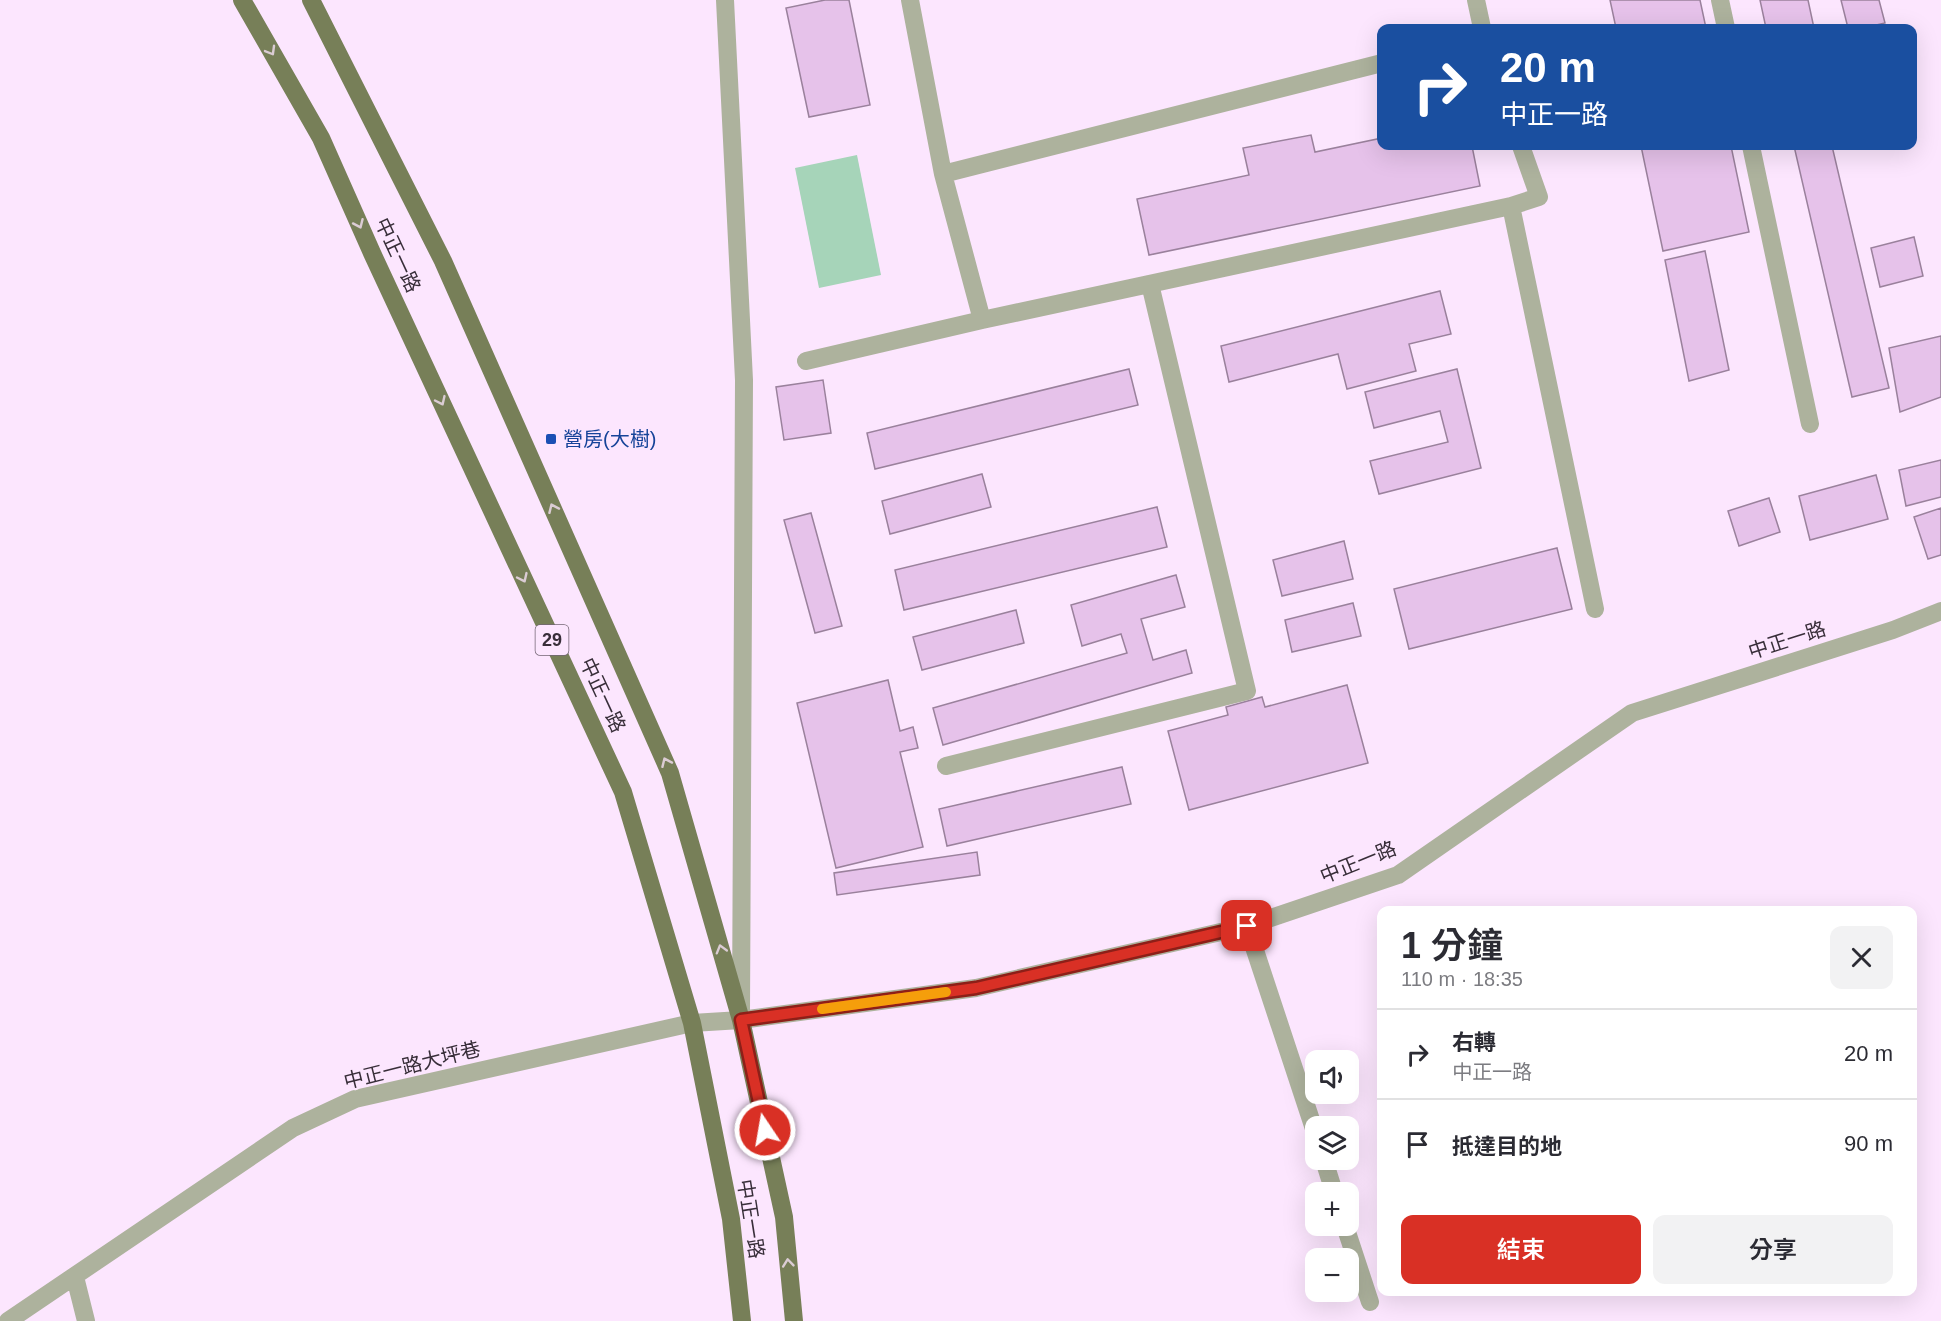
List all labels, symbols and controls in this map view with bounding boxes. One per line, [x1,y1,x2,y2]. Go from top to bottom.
text: 20 m [1500,44,1596,91]
one-way arrow [264,45,275,55]
icon: right [1401,48,1479,126]
text: 中正一路 [1500,100,1608,130]
street label: 中正一路 [371,214,425,296]
one-way arrow [352,218,364,229]
one-way arrow [434,395,446,406]
place label: 營房(大樹) [563,428,656,450]
marker: 營房(大樹) [544,432,558,446]
one-way arrow [548,503,560,514]
one-way arrow [516,572,528,583]
street label: 中正一路 [1746,617,1828,663]
road number: 29 [536,625,568,655]
street label: 中正一路 [576,654,630,736]
one-way arrow [661,758,673,769]
street label: 中正一路 [1317,837,1399,887]
pin [1221,900,1272,951]
icon: arrive [1230,909,1263,942]
text: 1 分鐘 [1401,925,1503,966]
button: close [1830,926,1893,989]
one-way arrow [716,944,728,955]
text: 110 m · 18:35 [1401,968,1523,990]
text: 右轉 [1452,1030,1496,1055]
street label: 中正一路大坪巷 [341,1037,483,1093]
icon: right [1401,1038,1434,1071]
text: 20 m [1844,1041,1893,1066]
map controls [1305,1050,1359,1302]
button: sound [1305,1050,1359,1104]
text: 中正一路 [1452,1061,1532,1083]
position arrow [733,1098,797,1162]
button: layers [1305,1116,1359,1170]
icon: arrive [1401,1128,1434,1161]
text: 90 m [1844,1131,1893,1156]
text: 抵達目的地 [1452,1134,1562,1159]
street label: 中正一路 [734,1178,768,1260]
button: + [1305,1182,1359,1236]
button: 結束 [1401,1215,1641,1284]
button: 分享 [1653,1215,1893,1284]
button: − [1305,1248,1359,1302]
one-way arrow [783,1258,795,1267]

